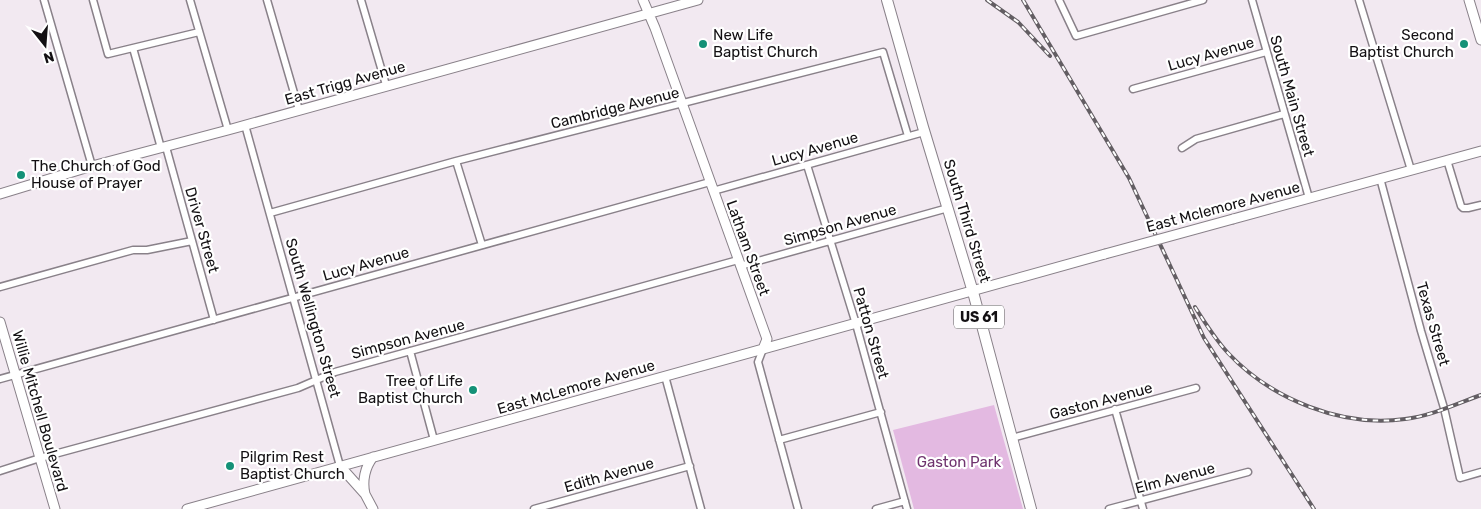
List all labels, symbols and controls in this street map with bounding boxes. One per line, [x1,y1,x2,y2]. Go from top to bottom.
north arrow [20,20,70,70]
place label: New Life Baptist Church [713,26,818,61]
place label: Second Baptist Church [1349,26,1454,61]
street label: Lucy Avenue [1166,33,1256,75]
street label: South Main Street [1266,33,1318,159]
marker: New Life Baptist Church [697,38,709,50]
marker: Second Baptist Church [1458,38,1470,50]
text: N [41,47,56,67]
street label: East Trigg Avenue [283,57,407,109]
street label: Cambridge Avenue [549,83,681,133]
street label: Lucy Avenue [770,128,860,170]
place label: The Church of God House of Prayer [31,157,161,192]
street label: South Third Street [940,157,994,285]
marker: The Church of God House of Prayer [15,169,27,181]
street label: East Mclemore Avenue [1144,178,1302,236]
street label: Driver Street [181,185,223,275]
street label: Latham Street [722,198,774,298]
street label: Simpson Avenue [782,200,898,250]
street label: South Wellington Street [282,236,344,400]
street label: Lucy Avenue [321,243,411,285]
street label: Texas Street [1412,280,1454,368]
street label: Patton Street [849,285,893,381]
road number: US 61 [954,306,1004,328]
street label: Simpson Avenue [349,315,467,363]
street label: Willie Mitchell Boulevard [8,328,72,494]
street label: East McLemore Avenue [495,356,657,418]
place label: Tree of Life Baptist Church [358,372,463,407]
street label: Gaston Avenue [1048,379,1154,423]
marker: Tree of Life Baptist Church [467,384,479,396]
place label: Pilgrim Rest Baptist Church [240,448,345,483]
park label: Gaston Park [917,453,1002,471]
street label: Edith Avenue [562,454,656,496]
street label: Elm Avenue [1133,459,1217,497]
marker: Pilgrim Rest Baptist Church [224,460,236,472]

